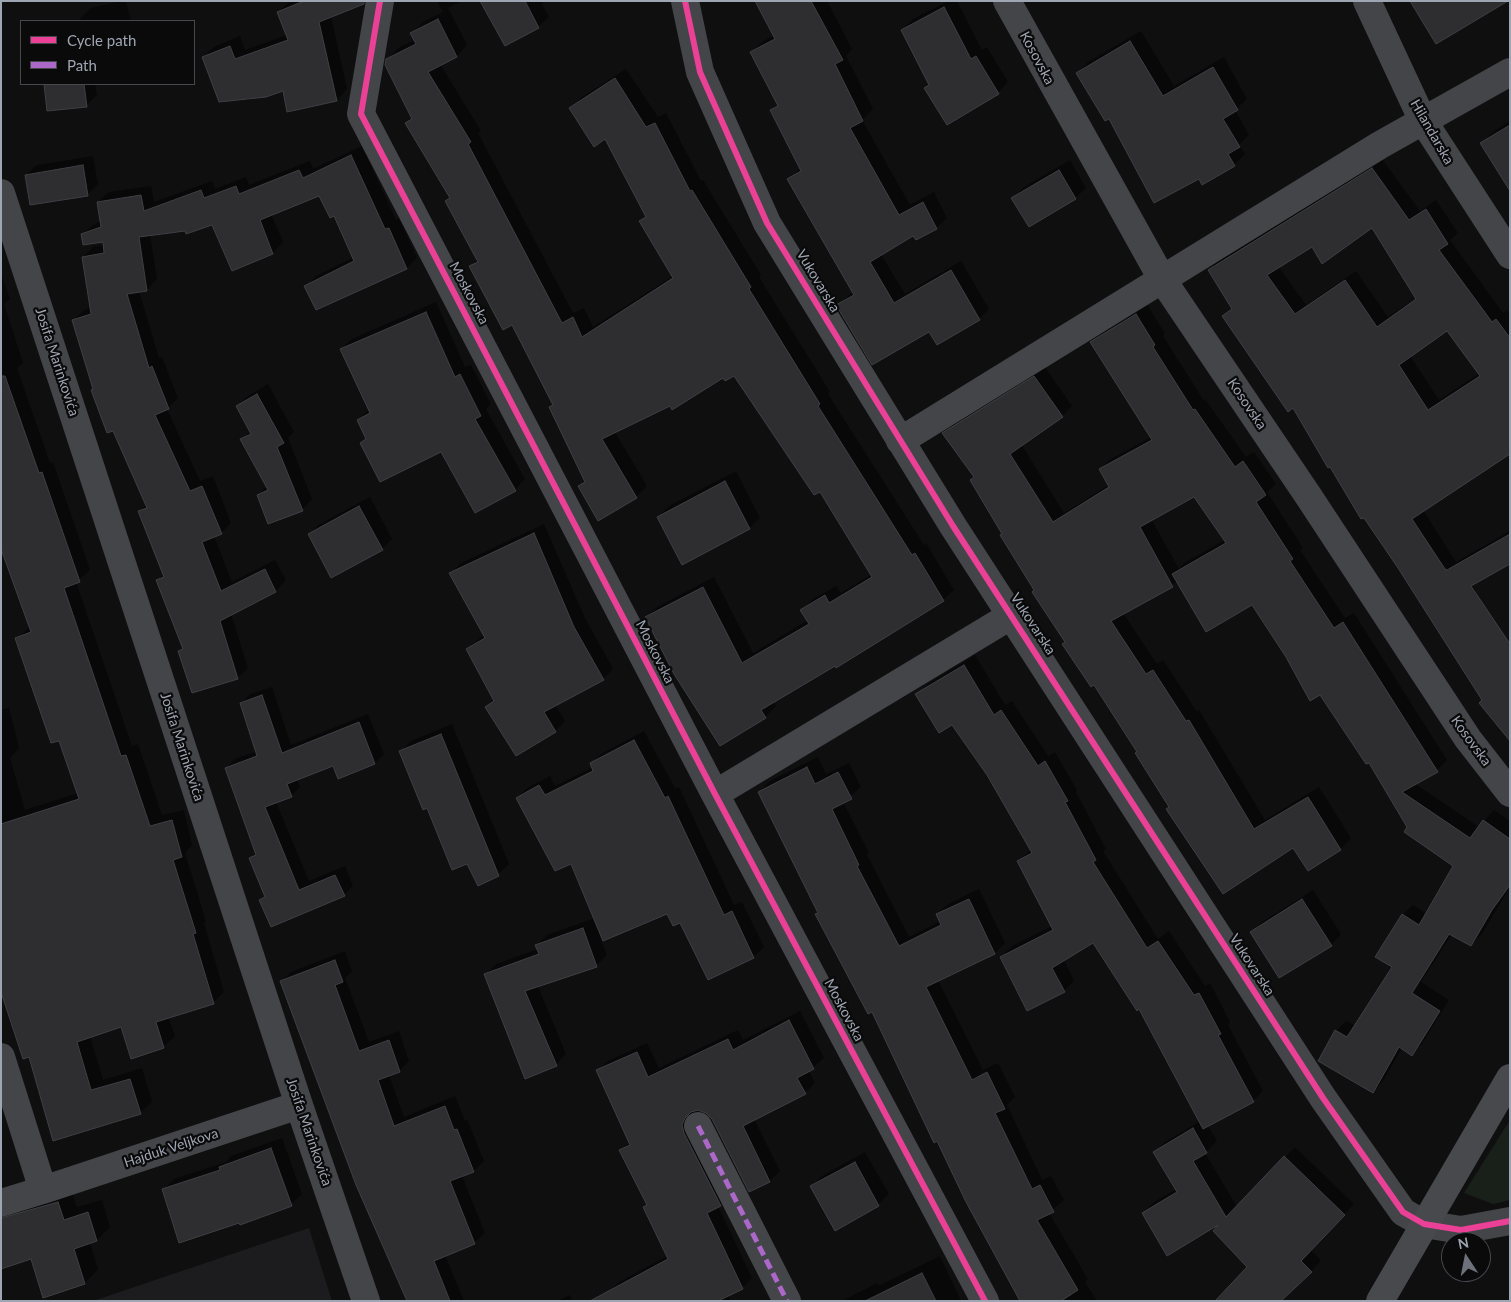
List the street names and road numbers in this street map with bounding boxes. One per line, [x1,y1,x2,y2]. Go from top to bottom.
street label: Kosovska [1016,29,1058,87]
street label: Hilandarska [1407,97,1457,167]
street label: Vukovarska [793,247,843,315]
street label: Moskovska [446,259,492,327]
street label: Josifa Marinkovića [32,306,82,418]
street label: Kosovska [1224,375,1270,433]
street label: Vukovarska [1007,590,1059,658]
street label: Moskovska [632,618,678,686]
street label: Josifa Marinkovića [157,691,207,803]
street label: Kosovska [1447,713,1495,769]
street label: Vukovarska [1226,931,1278,999]
street label: Moskovska [821,976,867,1044]
street label: Josifa Marinkovića [283,1076,335,1188]
street label: Hajduk Veljkova [122,1125,220,1171]

